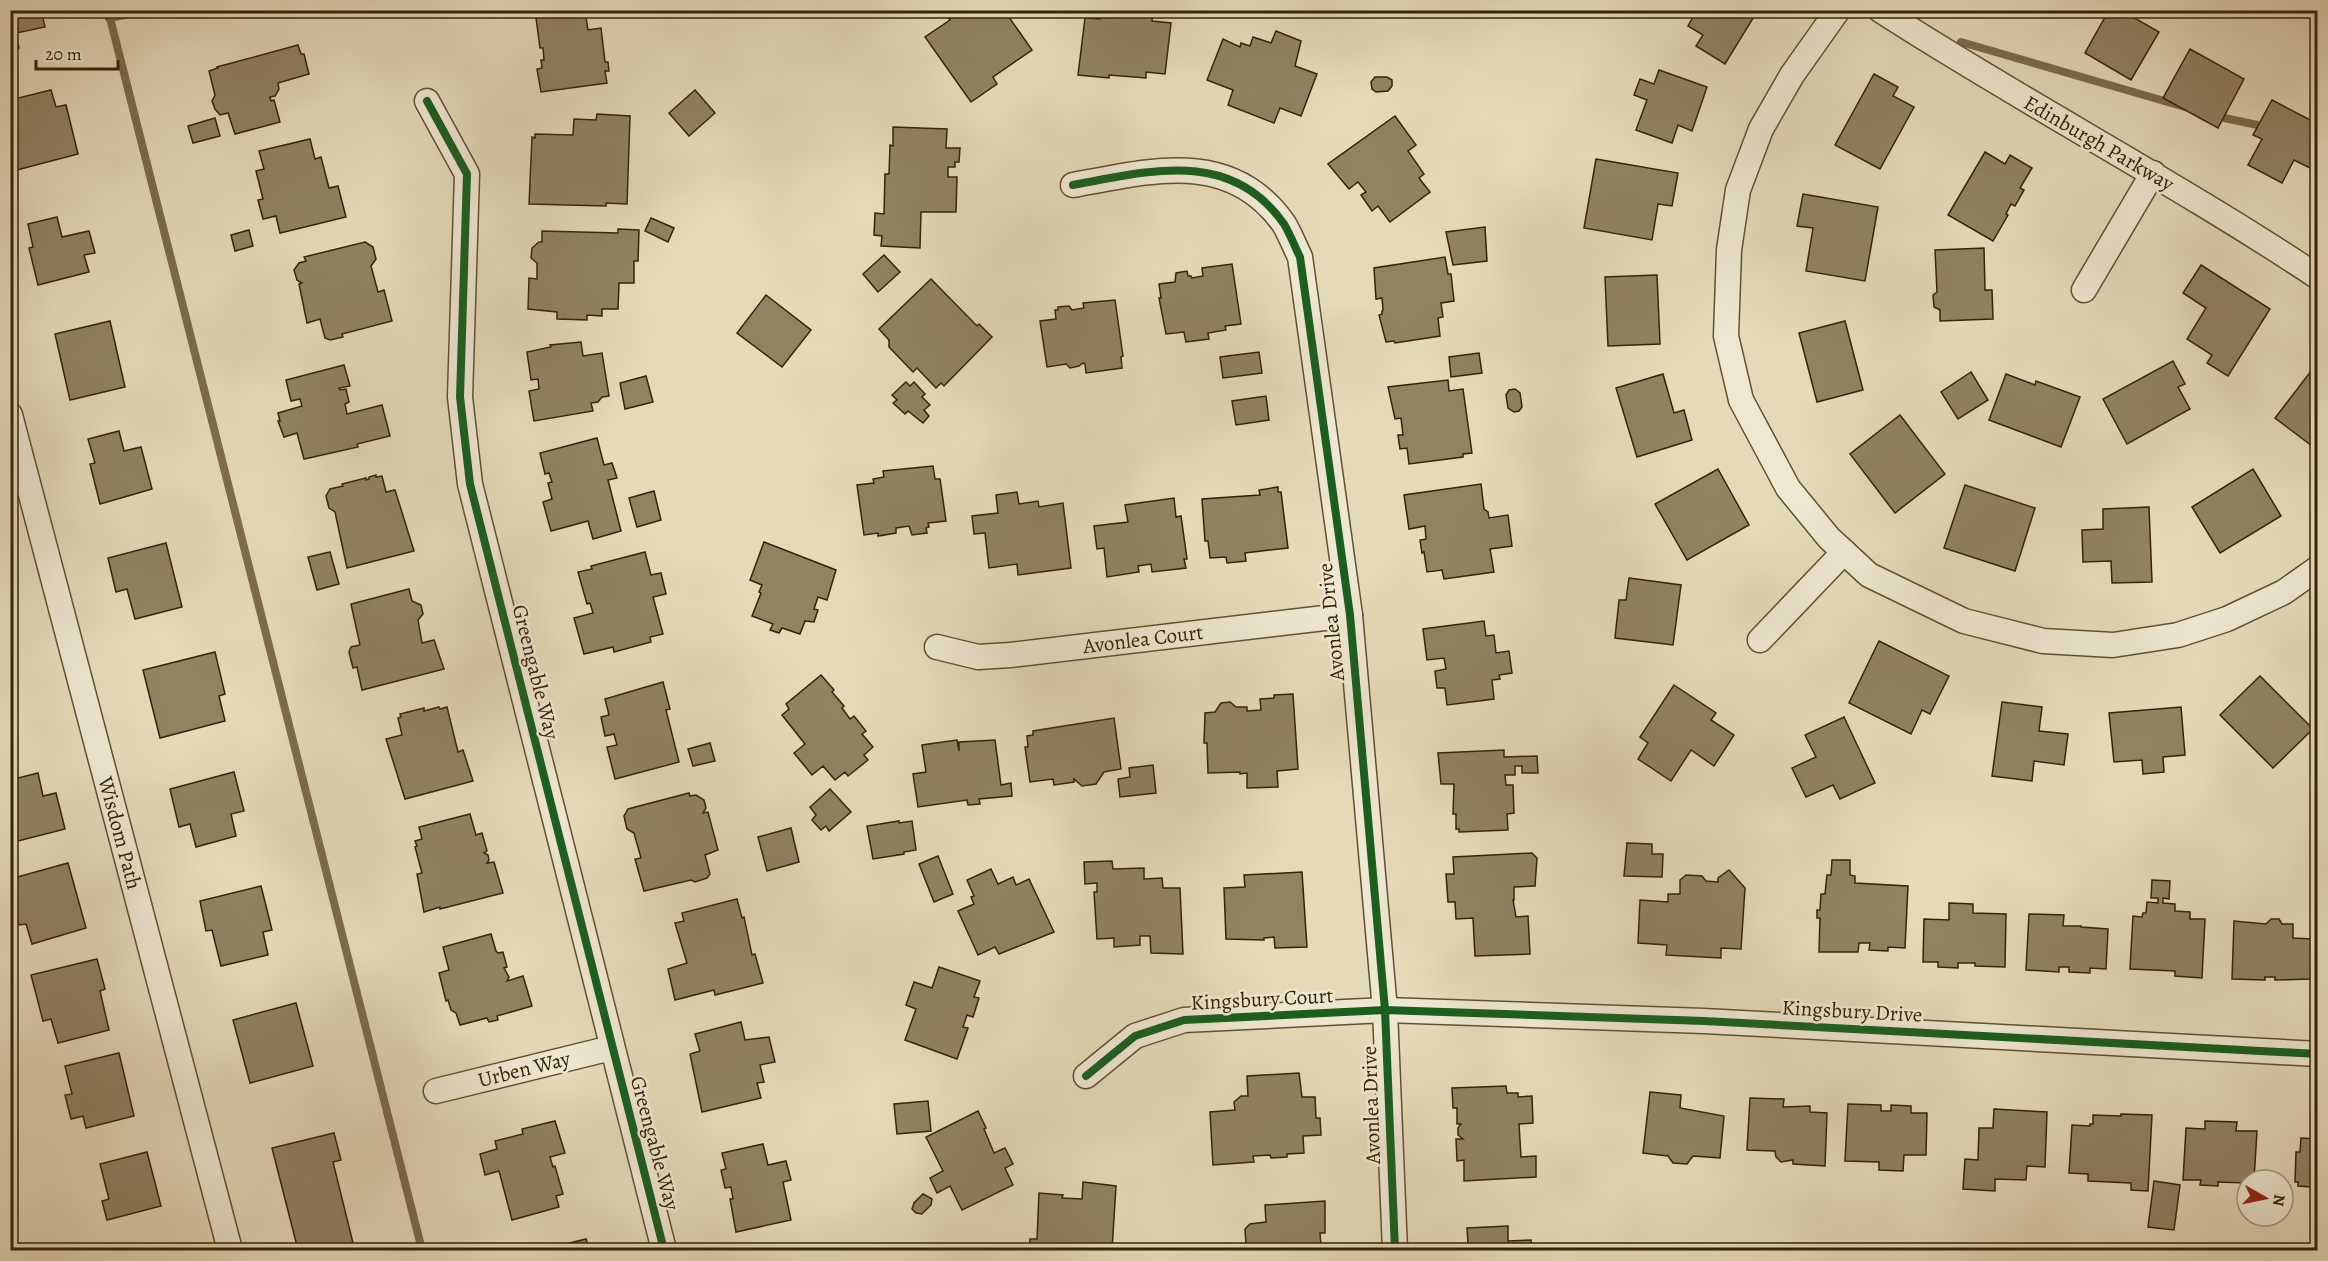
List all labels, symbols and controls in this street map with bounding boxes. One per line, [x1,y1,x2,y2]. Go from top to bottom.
scale bar [36,33,118,71]
text: 20 m [45,42,82,66]
street label: Edinburgh Parkway [2019,89,2180,198]
street label: Avonlea Drive [1311,562,1351,683]
street label: Greengable Way [506,602,566,743]
street label: Avonlea Court [1080,618,1205,660]
street label: Wisdom Path [91,773,148,892]
street label: Kingsbury Court [1190,981,1334,1017]
street label: Kingsbury Drive [1781,993,1923,1029]
street label: Urben Way [475,1044,574,1094]
street label: Avonlea Drive [1355,1045,1387,1166]
street label: Greengable Way [624,1073,687,1214]
north arrow [2235,1168,2295,1228]
text: N [2267,1193,2291,1208]

